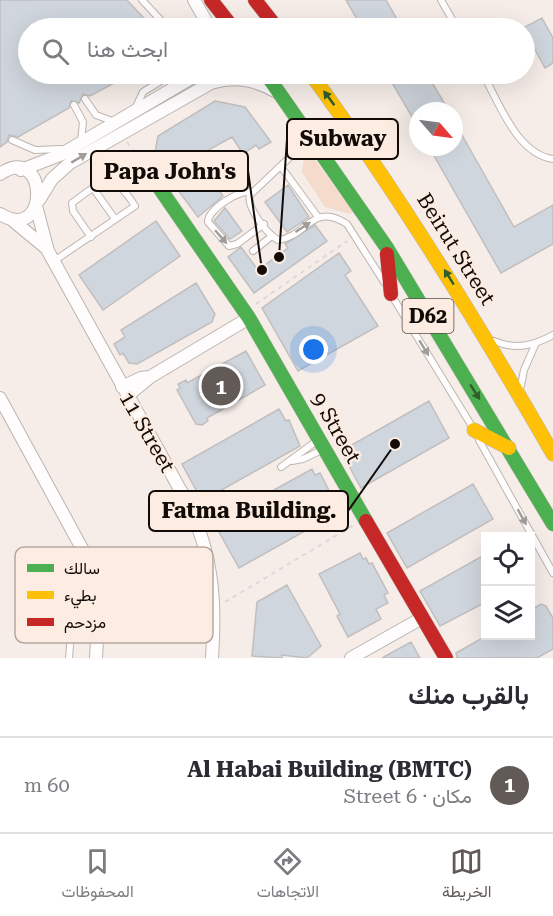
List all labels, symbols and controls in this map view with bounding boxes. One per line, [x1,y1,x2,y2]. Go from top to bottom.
search box [18,18,535,84]
icon: search [39,35,72,68]
text: ابحث هنا [87,37,168,62]
one-way arrow [323,90,335,105]
north arrow [409,102,463,156]
callout: Subway [287,119,398,159]
text: Subway [299,126,387,151]
callout: Papa John's [91,151,248,191]
one-way arrow [71,153,88,163]
text: Papa John's [104,159,236,184]
street label: Beirut Street [412,189,500,310]
one-way arrow [294,221,310,233]
one-way arrow [214,229,227,244]
one-way arrow [444,269,455,285]
road number: D62 [402,299,454,333]
your location [299,335,328,364]
one-way arrow [418,340,429,356]
pin: 1 [202,364,240,408]
one-way arrow [470,384,481,400]
street label: 11 Street [114,387,180,477]
street label: 9 Street [306,389,366,468]
callout: Fatma Building. [149,491,348,531]
text: Fatma Building. [161,498,337,523]
one-way arrow [517,509,527,526]
map controls [481,532,535,640]
button: locate [481,532,535,586]
legend [15,547,213,643]
text: سالك [64,559,100,578]
text: بطيء [64,586,96,609]
button: layers [481,586,535,640]
text: مزدحم [64,613,106,633]
text: بالقرب منك [408,680,529,710]
text: Al Habai Building (BMTC) [187,757,472,782]
text: 60 m [24,773,70,797]
text: 1 [504,773,515,797]
text: مكان · 6 Street [344,784,472,808]
tab: المحفوظات [62,845,134,906]
tab: الاتجاهات [257,845,319,906]
tab: الخريطة [442,845,491,906]

